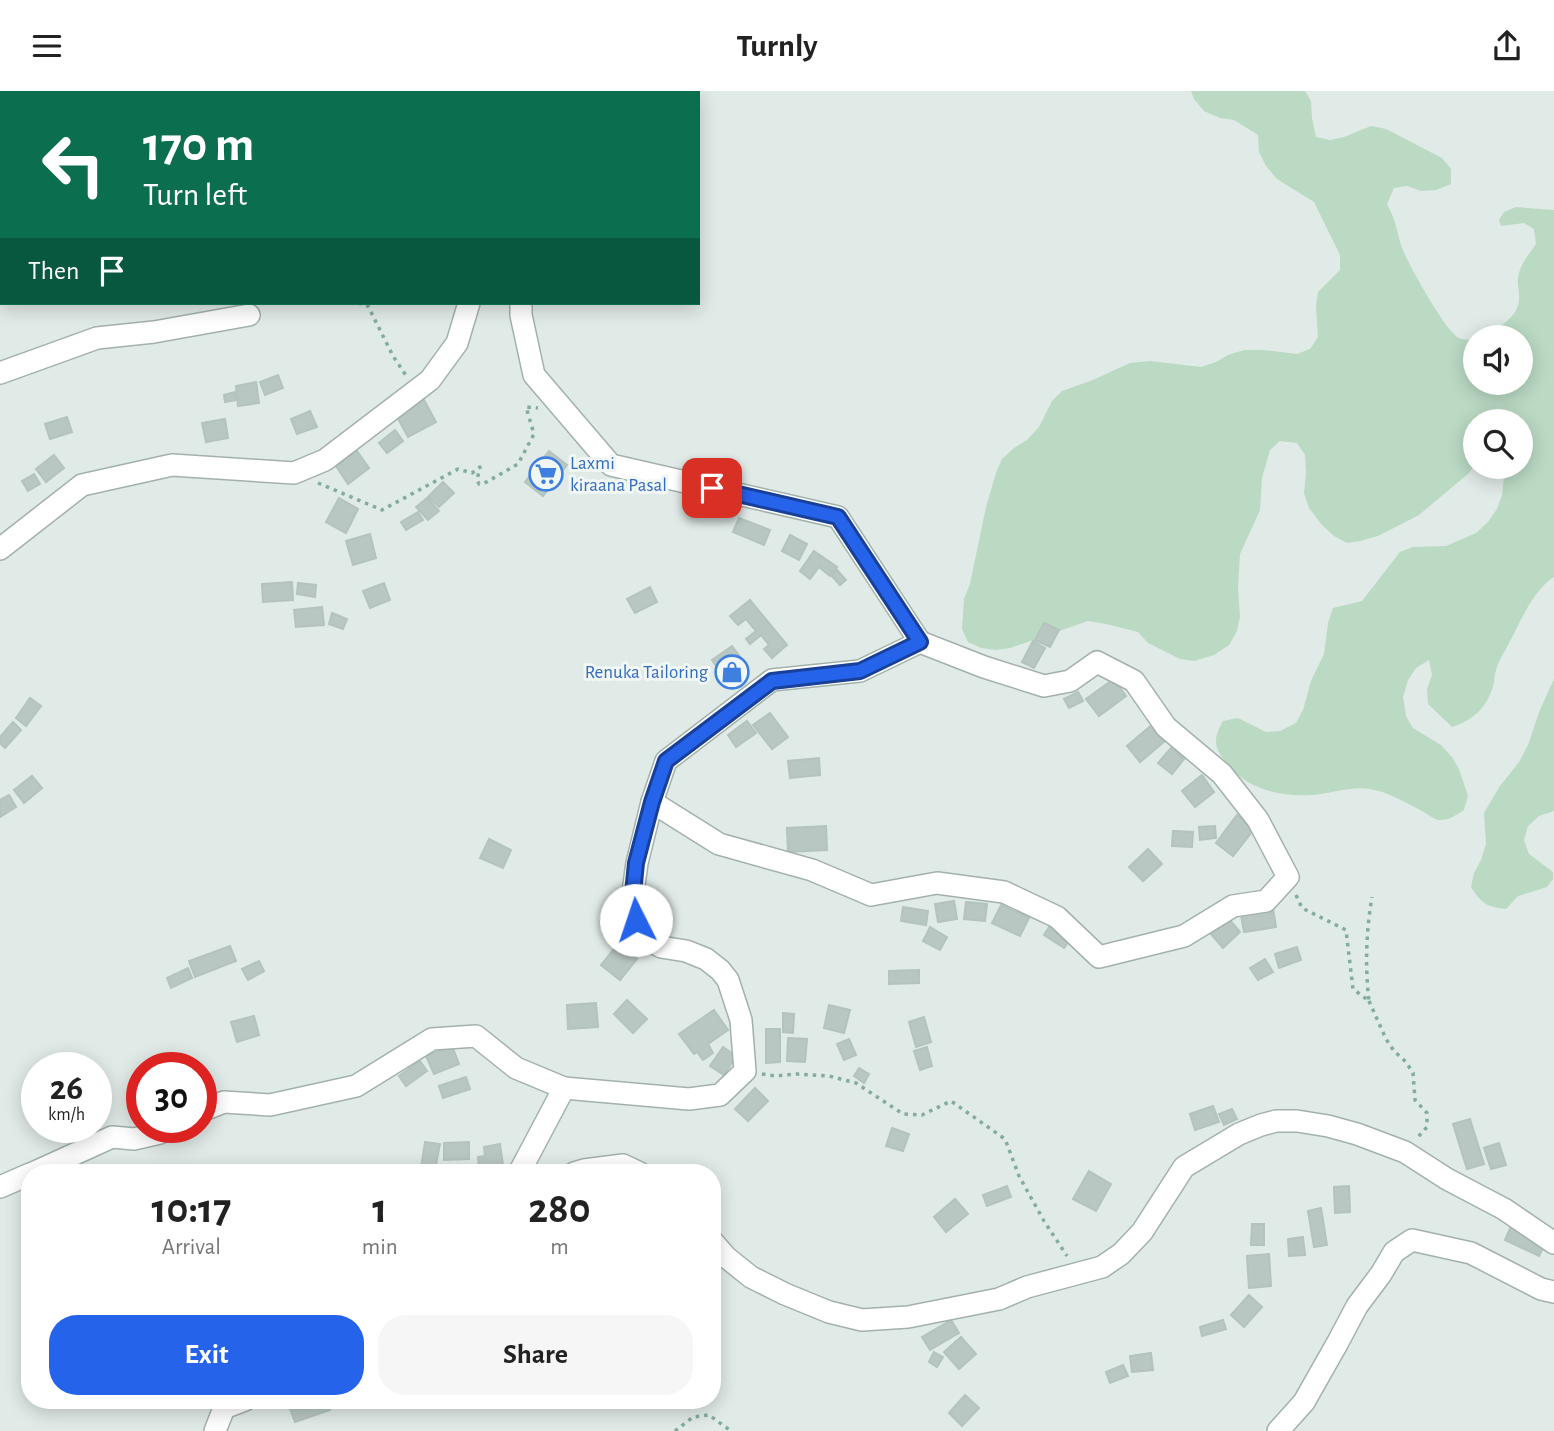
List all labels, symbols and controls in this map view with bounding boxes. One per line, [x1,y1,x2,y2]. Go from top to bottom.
icon: menu [28,27,66,65]
icon: share [1488,27,1526,65]
text: Turnly [736,30,818,62]
icon: left [28,119,119,210]
text: 170 m [143,121,254,170]
text: Turn left [143,179,247,211]
icon: arrive [93,252,131,290]
text: Then [28,258,79,284]
map controls [1463,325,1533,479]
button: sound [1463,325,1533,395]
button: search [1463,409,1533,479]
place label: Laxmi kiraana Pasal [570,454,667,495]
supermarket icon: Laxmi kiraana Pasal [527,455,565,493]
pin [682,458,742,518]
icon: arrive [693,469,731,507]
shop icon: Renuka Tailoring [713,653,751,691]
place label: Renuka Tailoring [585,663,709,682]
position arrow [599,883,673,957]
speed limit sign: 30 [126,1052,217,1143]
text: 26 [50,1071,83,1106]
text: km/h [48,1106,85,1124]
text: 10:17 [151,1188,231,1230]
text: 1 [372,1188,387,1230]
text: 280 [528,1188,591,1230]
text: Arrival [162,1236,221,1259]
text: min [362,1236,398,1259]
text: m [550,1236,569,1259]
button: Exit [49,1315,364,1395]
button: Share [378,1315,693,1395]

